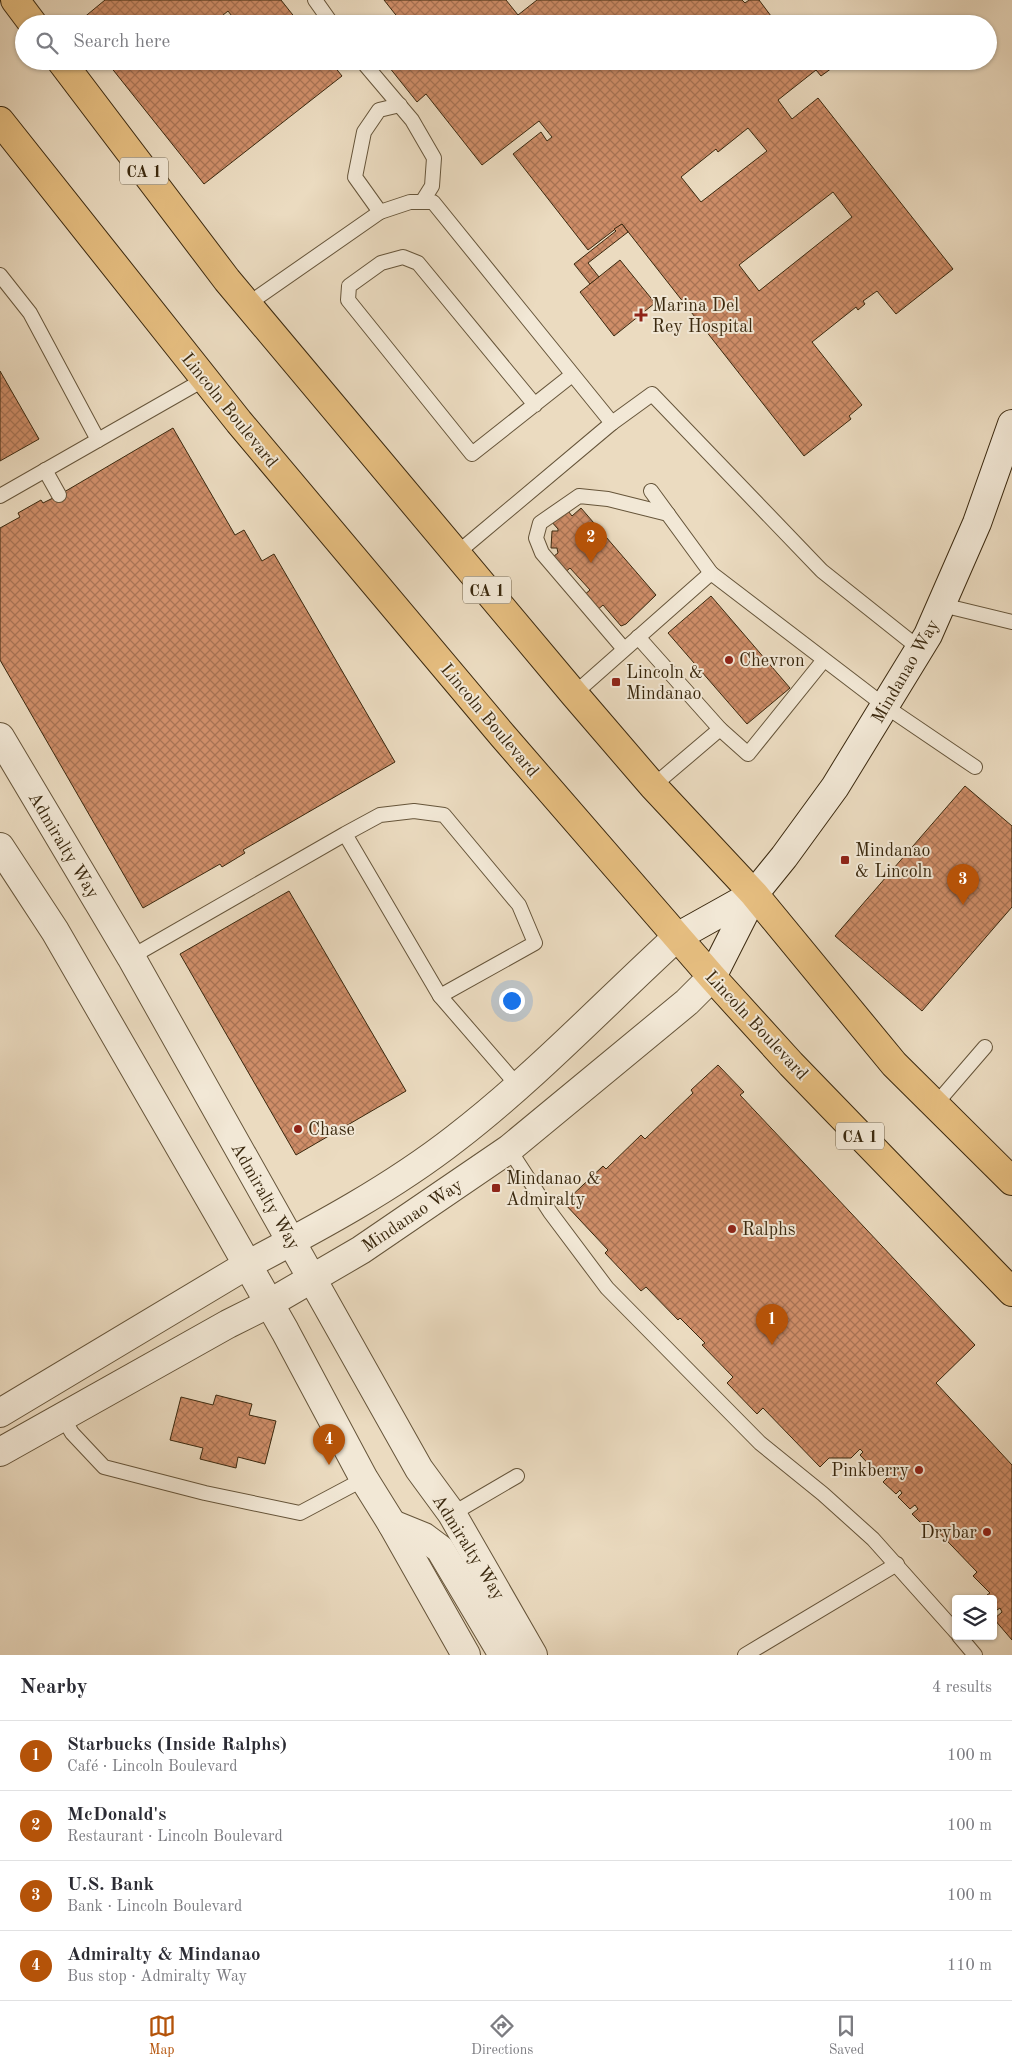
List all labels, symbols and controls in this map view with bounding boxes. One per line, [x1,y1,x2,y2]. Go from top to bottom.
search box [15,15,997,70]
icon: search [33,29,61,57]
text: Search here [73,33,170,52]
road number: CA 1 [120,158,168,185]
place label: Marina Del Rey Hospital [652,297,753,336]
marker: Marina Del Rey Hospital [634,308,648,322]
street label: Lincoln Boulevard [178,350,281,471]
pin: 2 [575,522,607,563]
road number: CA 1 [463,576,511,604]
street label: Mindanao Way [869,616,943,726]
place label: Chevron [739,652,805,670]
marker: Chevron [723,654,735,666]
street label: Lincoln Boulevard [437,661,542,781]
place label: Lincoln & Mindanao [626,664,703,703]
marker: Lincoln & Mindanao [610,676,622,688]
street label: Admiralty Way [24,789,102,902]
place label: Mindanao & Lincoln [855,842,932,881]
marker: Mindanao & Lincoln [839,854,851,866]
pin: 3 [947,864,979,905]
street label: Lincoln Boulevard [701,968,811,1084]
your location [499,988,525,1014]
place label: Chase [308,1121,355,1139]
road number: CA 1 [836,1122,884,1150]
marker: Chase [292,1123,304,1135]
street label: Admiralty Way [227,1140,303,1253]
place label: Mindanao & Admiralty [506,1170,601,1209]
street label: Mindanao Way [359,1176,466,1256]
marker: Mindanao & Admiralty [490,1182,502,1194]
place label: Ralphs [742,1221,796,1239]
marker: Ralphs [726,1223,738,1235]
pin: 1 [756,1304,788,1345]
pin: 4 [313,1424,345,1465]
place label: Pinkberry [831,1462,909,1480]
marker: Pinkberry [913,1464,925,1476]
street label: Admiralty Way [429,1492,508,1604]
place label: Drybar [921,1524,978,1542]
marker: Drybar [981,1526,993,1538]
map controls [952,1595,997,1640]
button: layers [952,1595,997,1640]
text: Nearby [20,1677,88,1698]
text: 4 results [932,1680,992,1696]
text: Starbucks (Inside Ralphs) [67,1736,287,1755]
text: 1 [31,1748,41,1764]
text: 100 m [947,1748,992,1764]
text: Café · Lincoln Boulevard [67,1759,238,1775]
text: McDonald's [67,1806,166,1825]
text: 2 [31,1818,41,1834]
text: 100 m [947,1818,992,1834]
text: Restaurant · Lincoln Boulevard [67,1829,283,1845]
text: U.S. Bank [67,1876,154,1895]
text: 3 [31,1888,41,1904]
text: 100 m [947,1888,992,1904]
text: Bank · Lincoln Boulevard [67,1899,242,1915]
text: Admiralty & Mindanao [67,1946,261,1965]
text: 4 [31,1958,41,1974]
text: 110 m [947,1958,992,1974]
text: Bus stop · Admiralty Way [67,1969,247,1985]
tab: Map [148,2012,176,2059]
tab: Directions [471,2012,533,2059]
tab: Saved [829,2012,864,2059]

